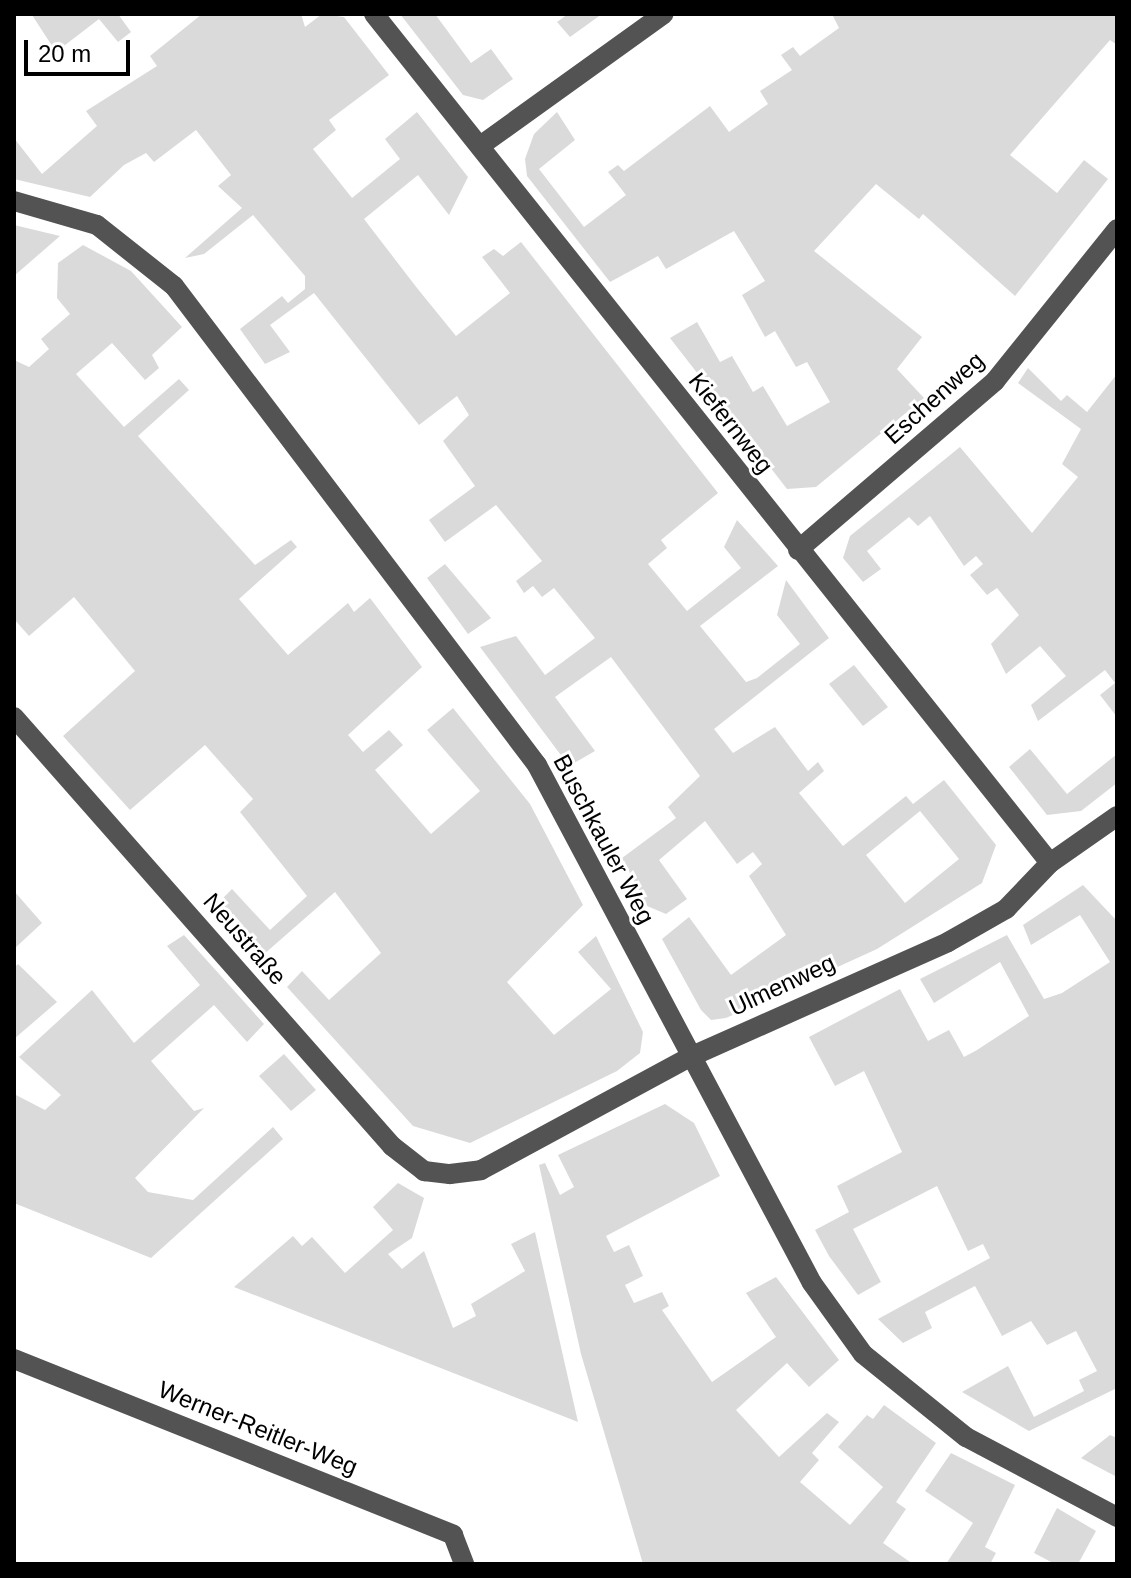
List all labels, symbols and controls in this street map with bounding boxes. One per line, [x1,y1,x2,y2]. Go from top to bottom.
scale bar [28,24,134,74]
text: 20 m [38,40,91,67]
street label: Eschenweg [878,346,990,450]
street label: Kiefernweg [683,367,779,479]
street label: Buschkauler Weg [547,749,661,929]
street label: Neustraße [197,887,293,991]
street label: Ulmenweg [725,948,839,1022]
street label: Werner-Reitler-Weg [154,1375,362,1481]

